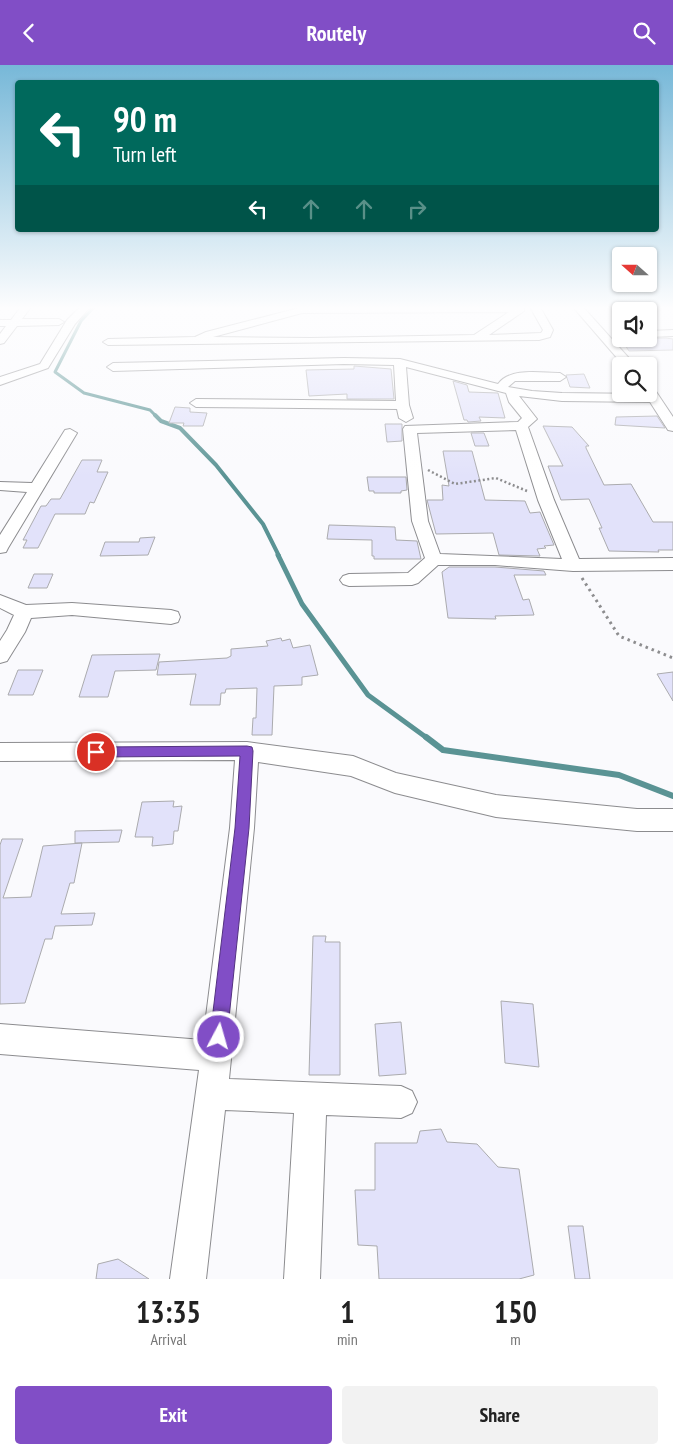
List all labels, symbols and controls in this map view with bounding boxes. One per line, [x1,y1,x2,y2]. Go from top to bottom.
icon: back [15,19,43,47]
text: Routely [307,19,366,47]
icon: search [630,19,658,47]
text: 90 m [113,96,177,142]
icon: left [30,100,95,165]
text: Turn left [113,140,177,168]
icon: left [244,195,272,223]
icon: ahead [297,195,325,223]
icon: ahead [350,195,378,223]
icon: right [403,195,431,223]
north arrow [612,247,658,293]
map controls [612,247,657,402]
button: sound [612,302,657,347]
button: search [612,357,657,402]
pin [75,731,117,773]
icon: arrive [82,738,110,766]
position arrow [192,1010,244,1062]
text: 13:35 [136,1292,201,1331]
text: 1 [340,1292,355,1331]
text: 150 [494,1292,537,1331]
text: Arrival [150,1329,187,1349]
text: min [337,1329,358,1349]
text: m [510,1329,521,1349]
button: Exit [15,1386,332,1444]
button: Share [342,1386,658,1444]

